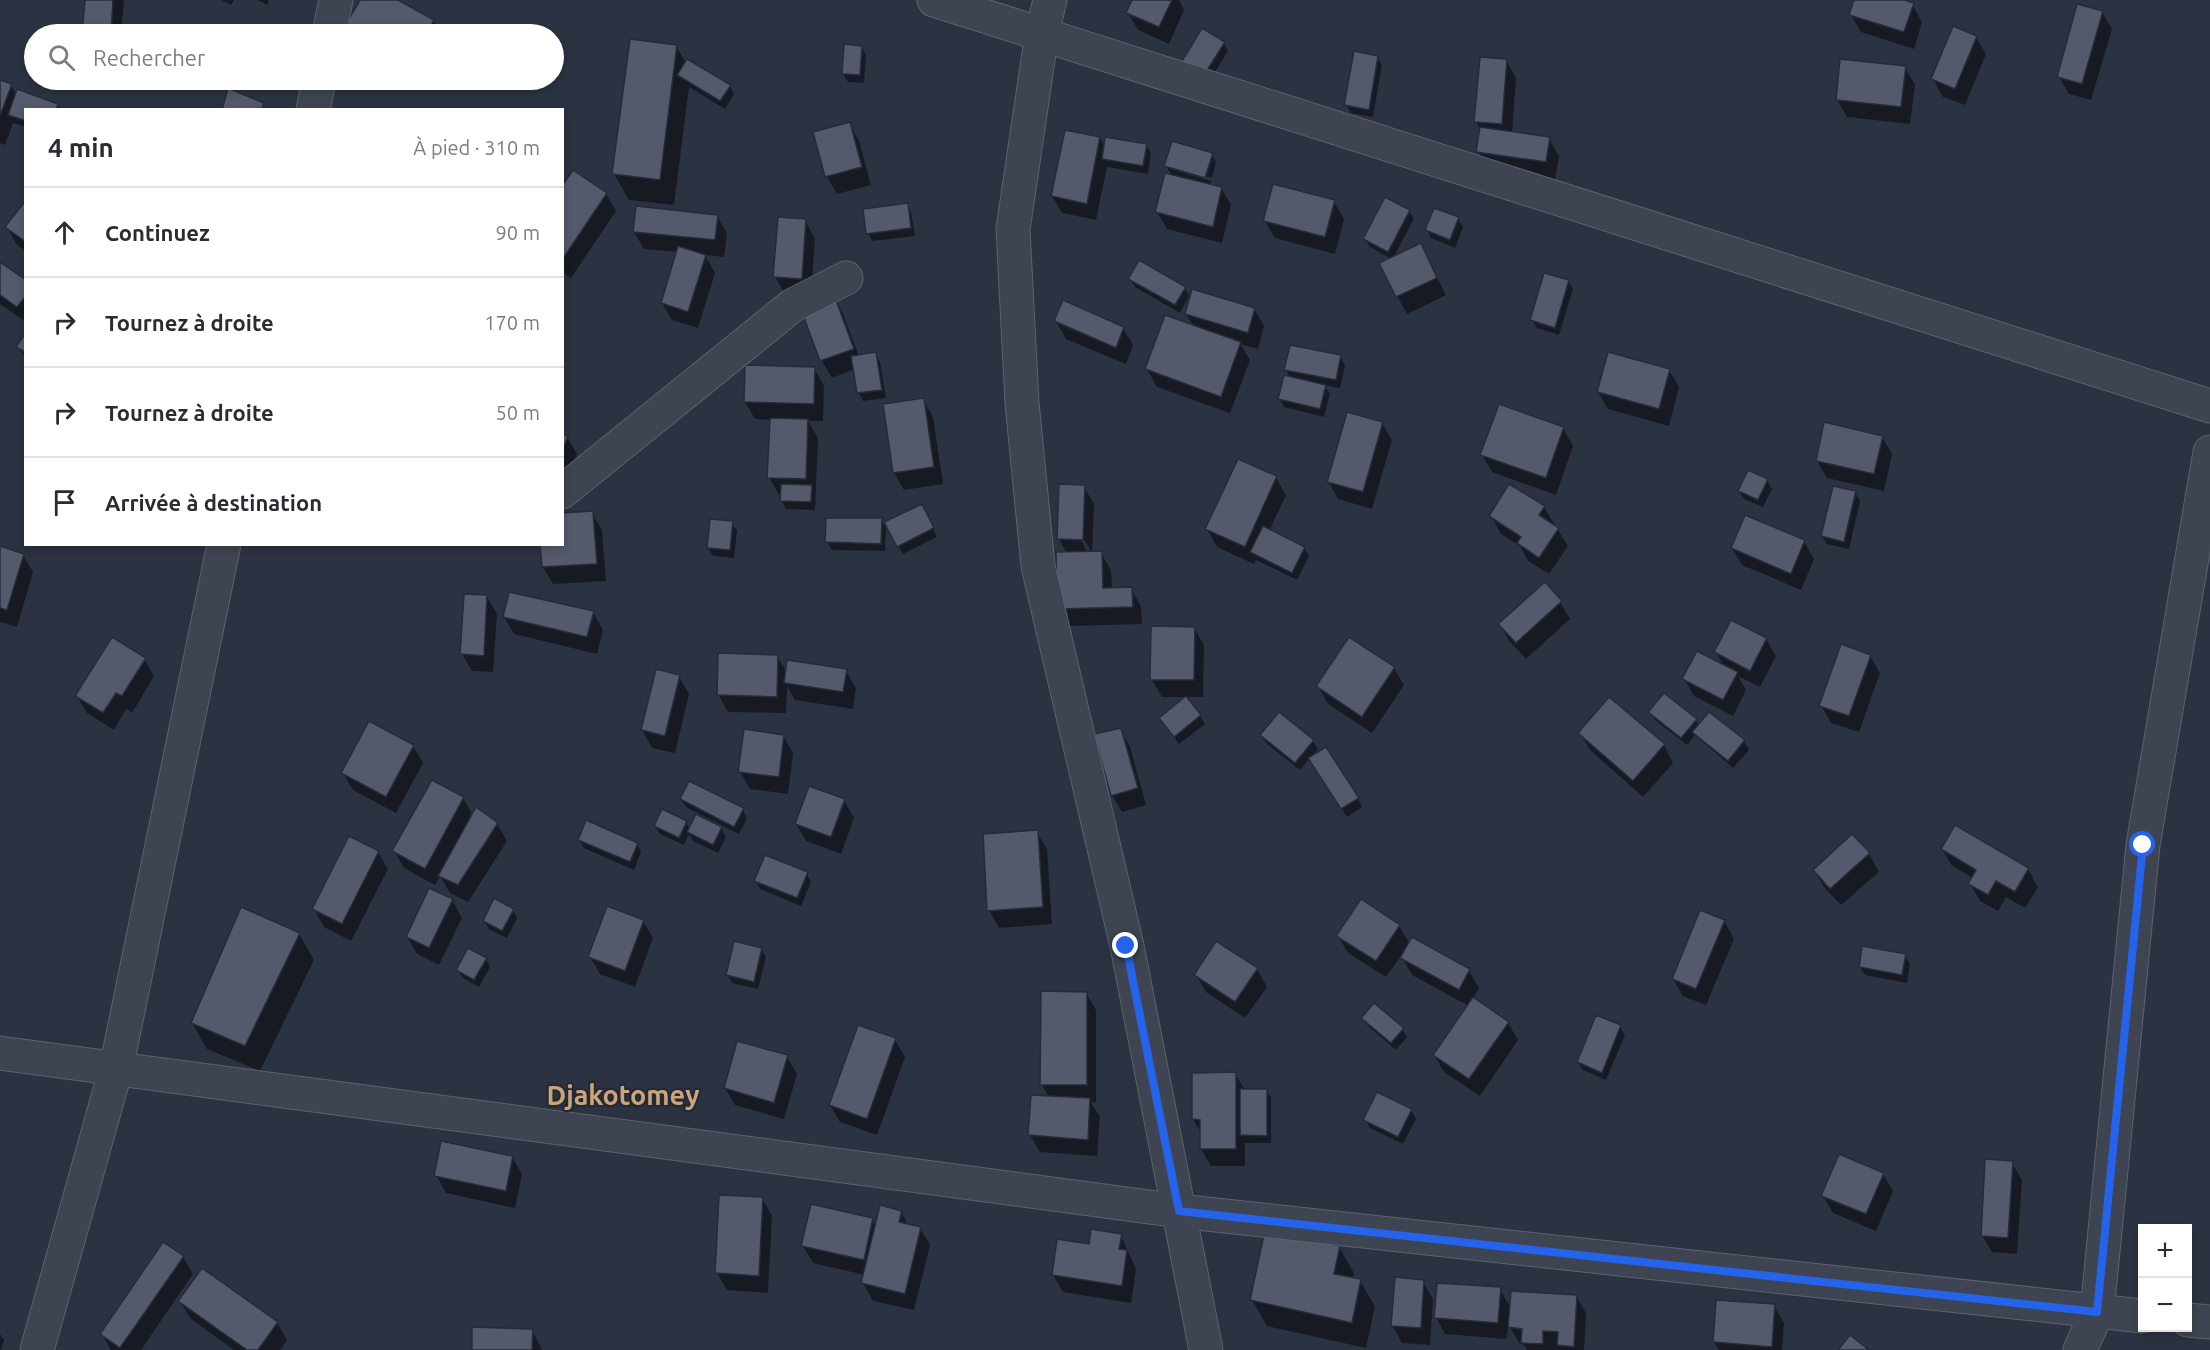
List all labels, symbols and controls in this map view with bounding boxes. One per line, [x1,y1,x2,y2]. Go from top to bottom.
search box [24,24,564,90]
icon: search [45,41,78,74]
text: Rechercher [93,45,205,70]
text: 4 min [48,133,114,162]
text: À pied · 310 m [413,136,540,159]
icon: ahead [48,216,81,249]
text: Continuez [105,220,210,245]
text: 90 m [496,221,540,244]
icon: right [48,306,81,339]
text: Tournez à droite [105,310,274,335]
text: 170 m [484,311,540,334]
icon: right [48,396,81,429]
text: Tournez à droite [105,400,274,425]
text: 50 m [496,401,540,424]
icon: arrive [48,486,81,519]
text: Arrivée à destination [105,490,322,515]
route start [2129,831,2155,857]
route end [1112,932,1138,958]
district label: Djakotomey [546,1080,700,1110]
map controls [2138,1224,2192,1332]
button: + [2138,1224,2192,1278]
button: − [2138,1278,2192,1332]

